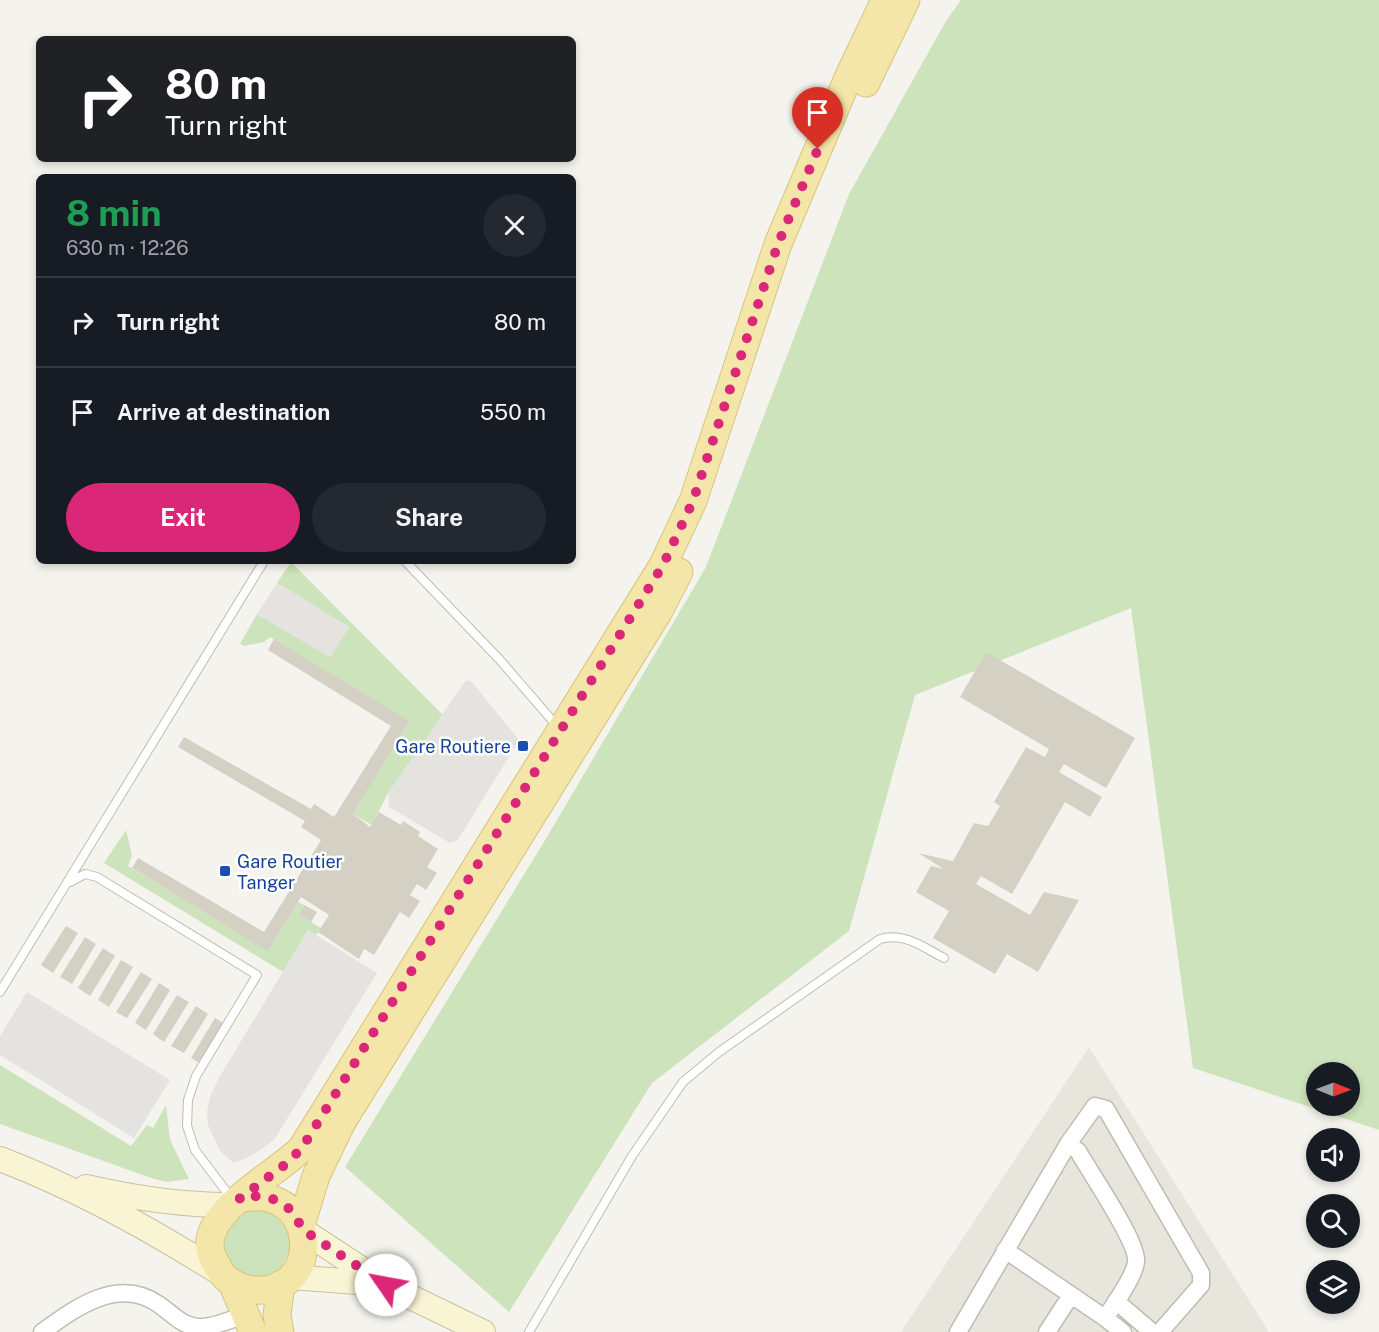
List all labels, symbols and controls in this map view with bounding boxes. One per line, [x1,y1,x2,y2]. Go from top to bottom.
text: 80 m [165,59,267,108]
icon: right [66,60,144,138]
pin [792,87,843,149]
icon: arrive [801,96,834,129]
text: Turn right [165,109,288,141]
text: 8 min [66,192,162,234]
button: close [483,194,546,257]
text: 630 m · 12:26 [66,236,189,260]
icon: right [66,306,99,339]
text: Turn right [117,309,220,335]
text: 80 m [494,309,546,335]
icon: arrive [66,396,99,429]
text: Arrive at destination [117,399,330,425]
text: 550 m [480,399,546,425]
button: Exit [66,483,300,552]
button: Share [312,483,546,552]
place label: Gare Routiere [395,736,511,757]
marker: Gare Routiere [516,739,530,753]
place label: Gare Routier Tanger [237,851,343,893]
marker: Gare Routier Tanger [218,864,232,878]
north arrow [1306,1062,1360,1116]
map controls [1306,1062,1360,1314]
button: sound [1306,1128,1360,1182]
button: search [1306,1194,1360,1248]
position arrow [354,1253,418,1317]
button: layers [1306,1260,1360,1314]

